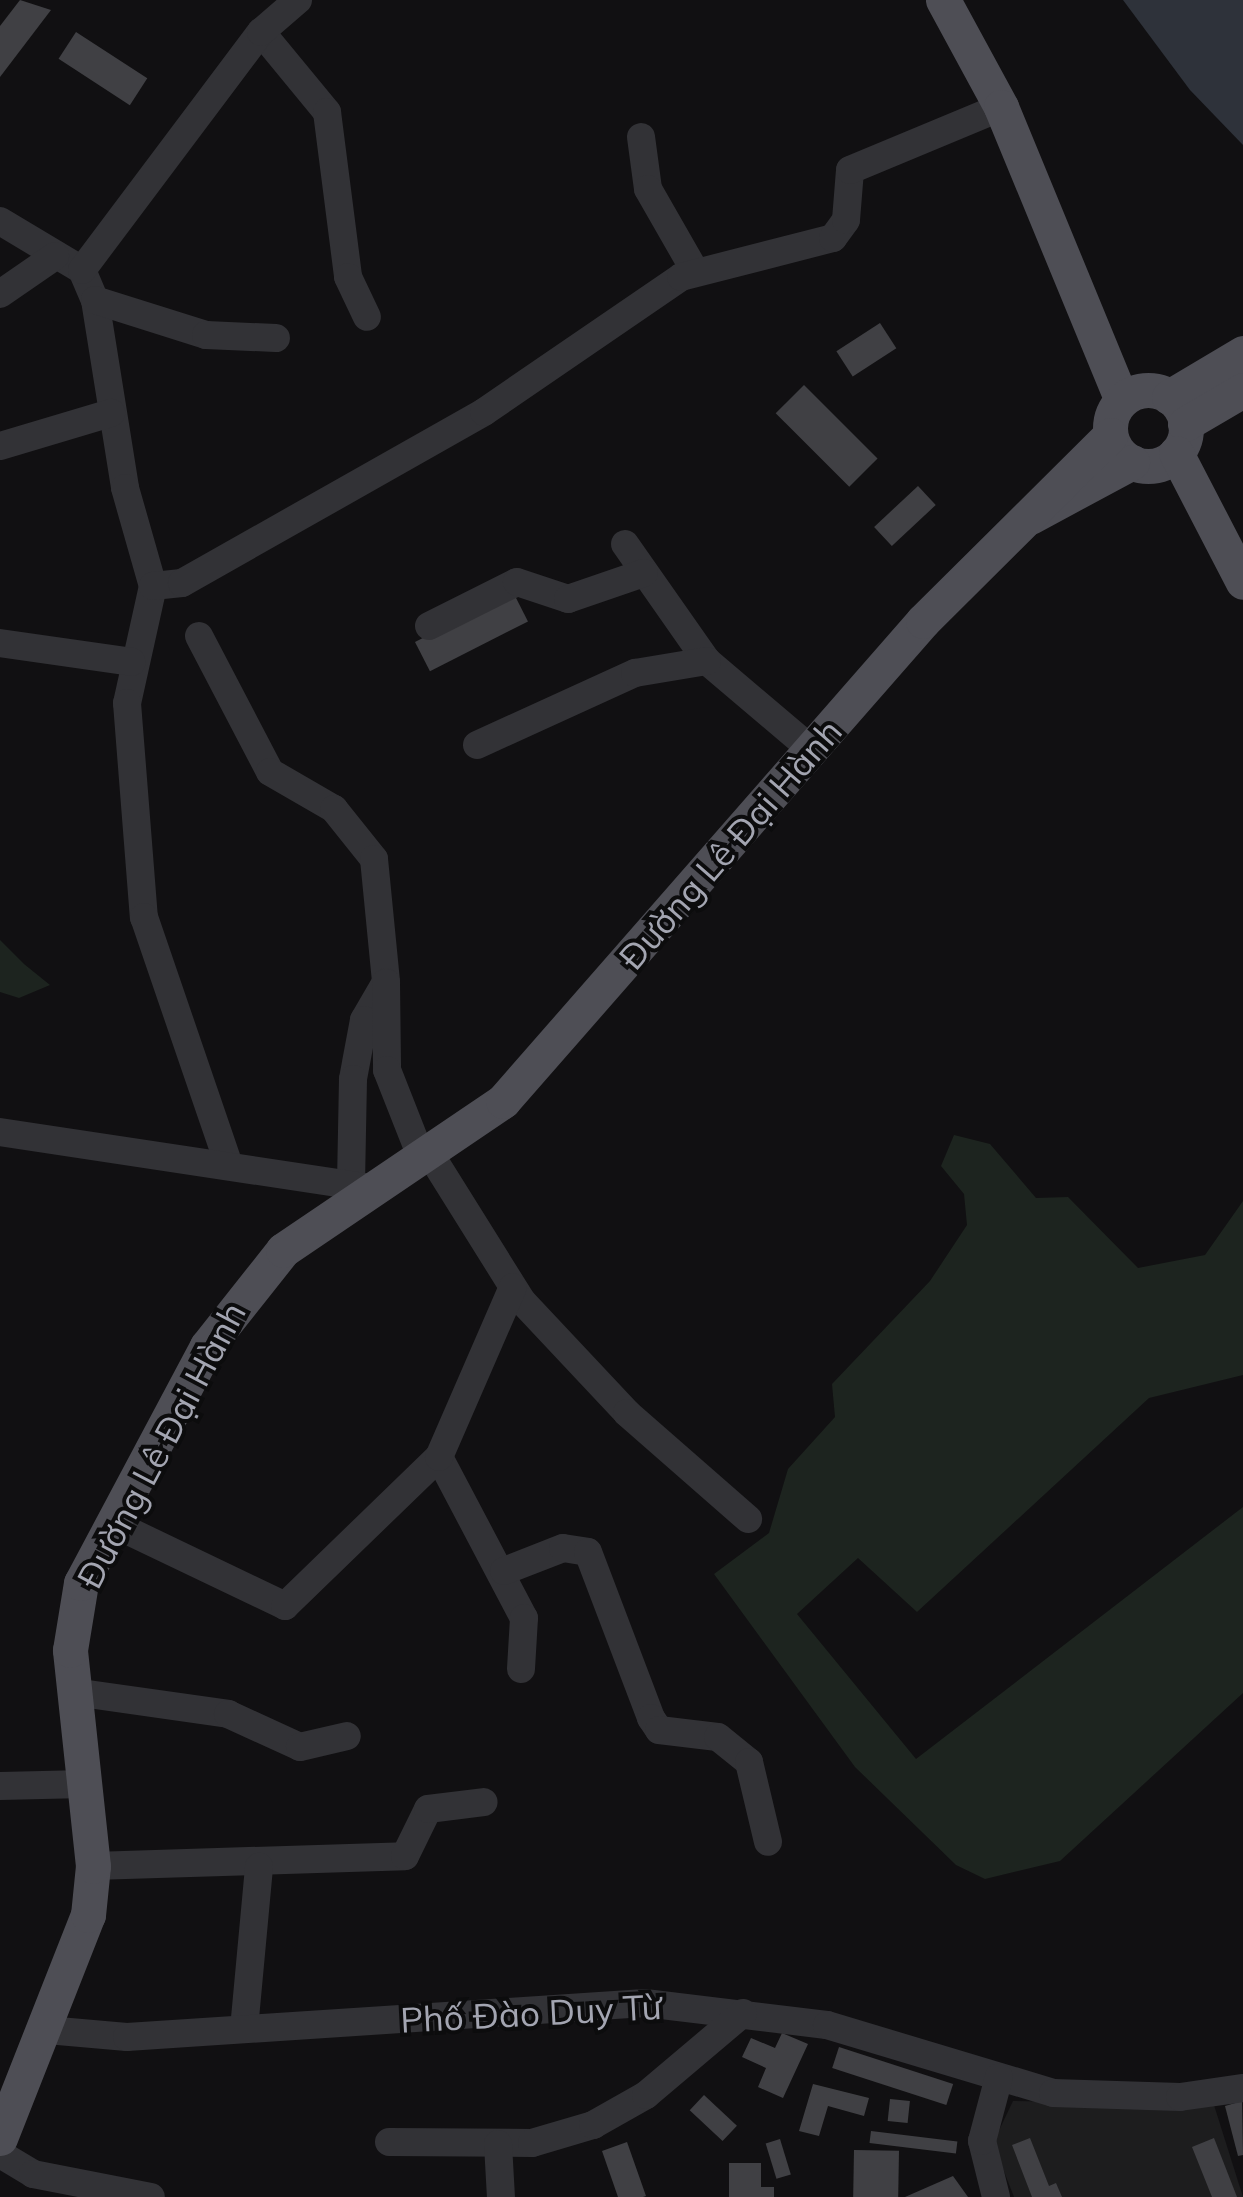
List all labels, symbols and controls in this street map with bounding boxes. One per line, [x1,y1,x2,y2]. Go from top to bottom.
street label: Đường Lê Đại Hành [610,710,850,978]
street label: Đường Lê Đại Hành [68,1295,254,1595]
street label: Phố Đào Duy Từ [399,1985,663,2041]

